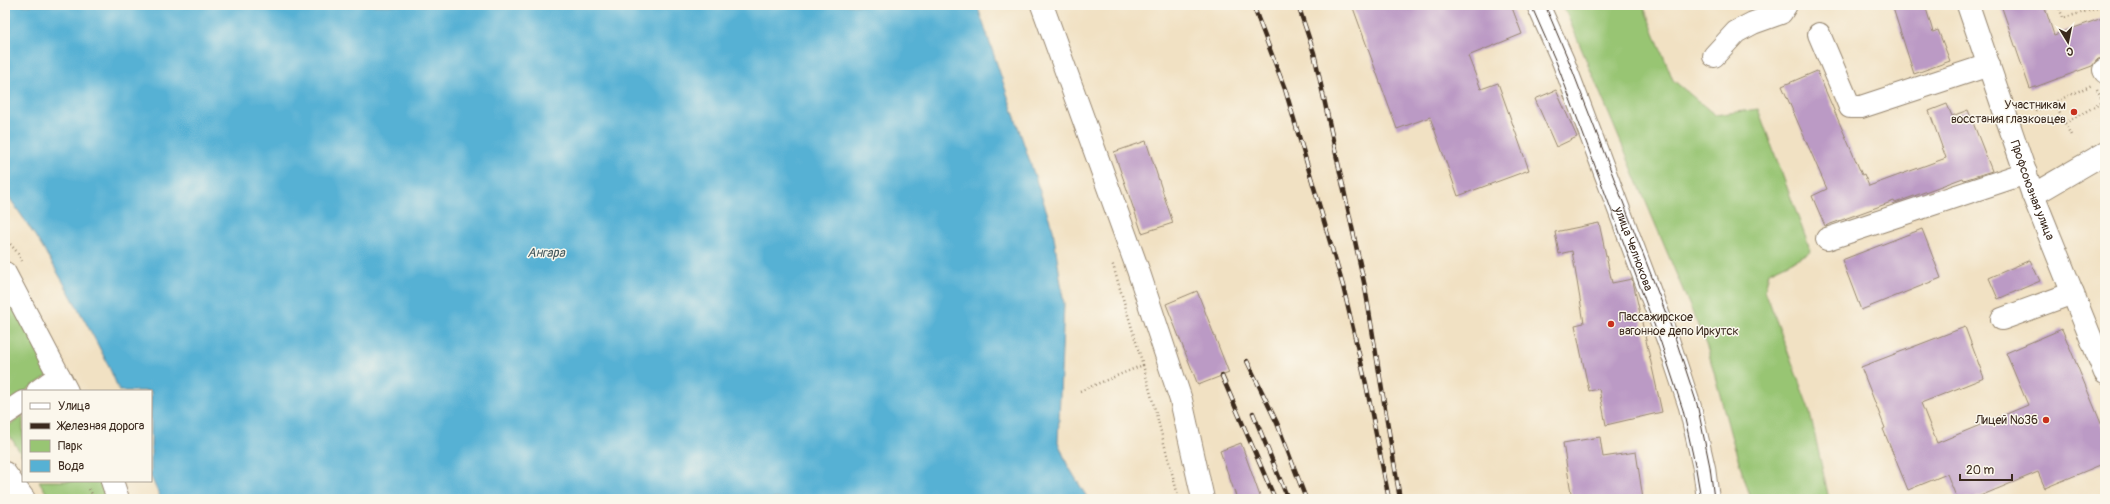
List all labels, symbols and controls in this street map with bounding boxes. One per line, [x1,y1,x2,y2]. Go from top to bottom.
north arrow [2048,22,2088,62]
text: С [2065,44,2074,58]
place label: Участникам восстания глазковцев [1951,98,2066,127]
marker: Участникам восстания глазковцев [2069,107,2079,117]
street label: Профсоюзная улица [2007,138,2058,243]
street label: улица Челнокова [1610,204,1656,293]
water label: Ангара [527,245,566,261]
place label: Пассажирское вагонное депо Иркутск [1619,310,1739,339]
marker: Пассажирское вагонное депо Иркутск [1606,319,1616,329]
legend [22,390,152,482]
text: Улица [58,399,90,414]
place label: Лицей №36 [1974,413,2038,428]
marker: Лицей №36 [2041,415,2051,425]
text: Железная дорога [56,419,145,434]
text: Парк [58,439,83,454]
scale bar [1960,456,2012,482]
text: Вода [58,459,84,474]
text: 20 m [1966,463,1995,478]

